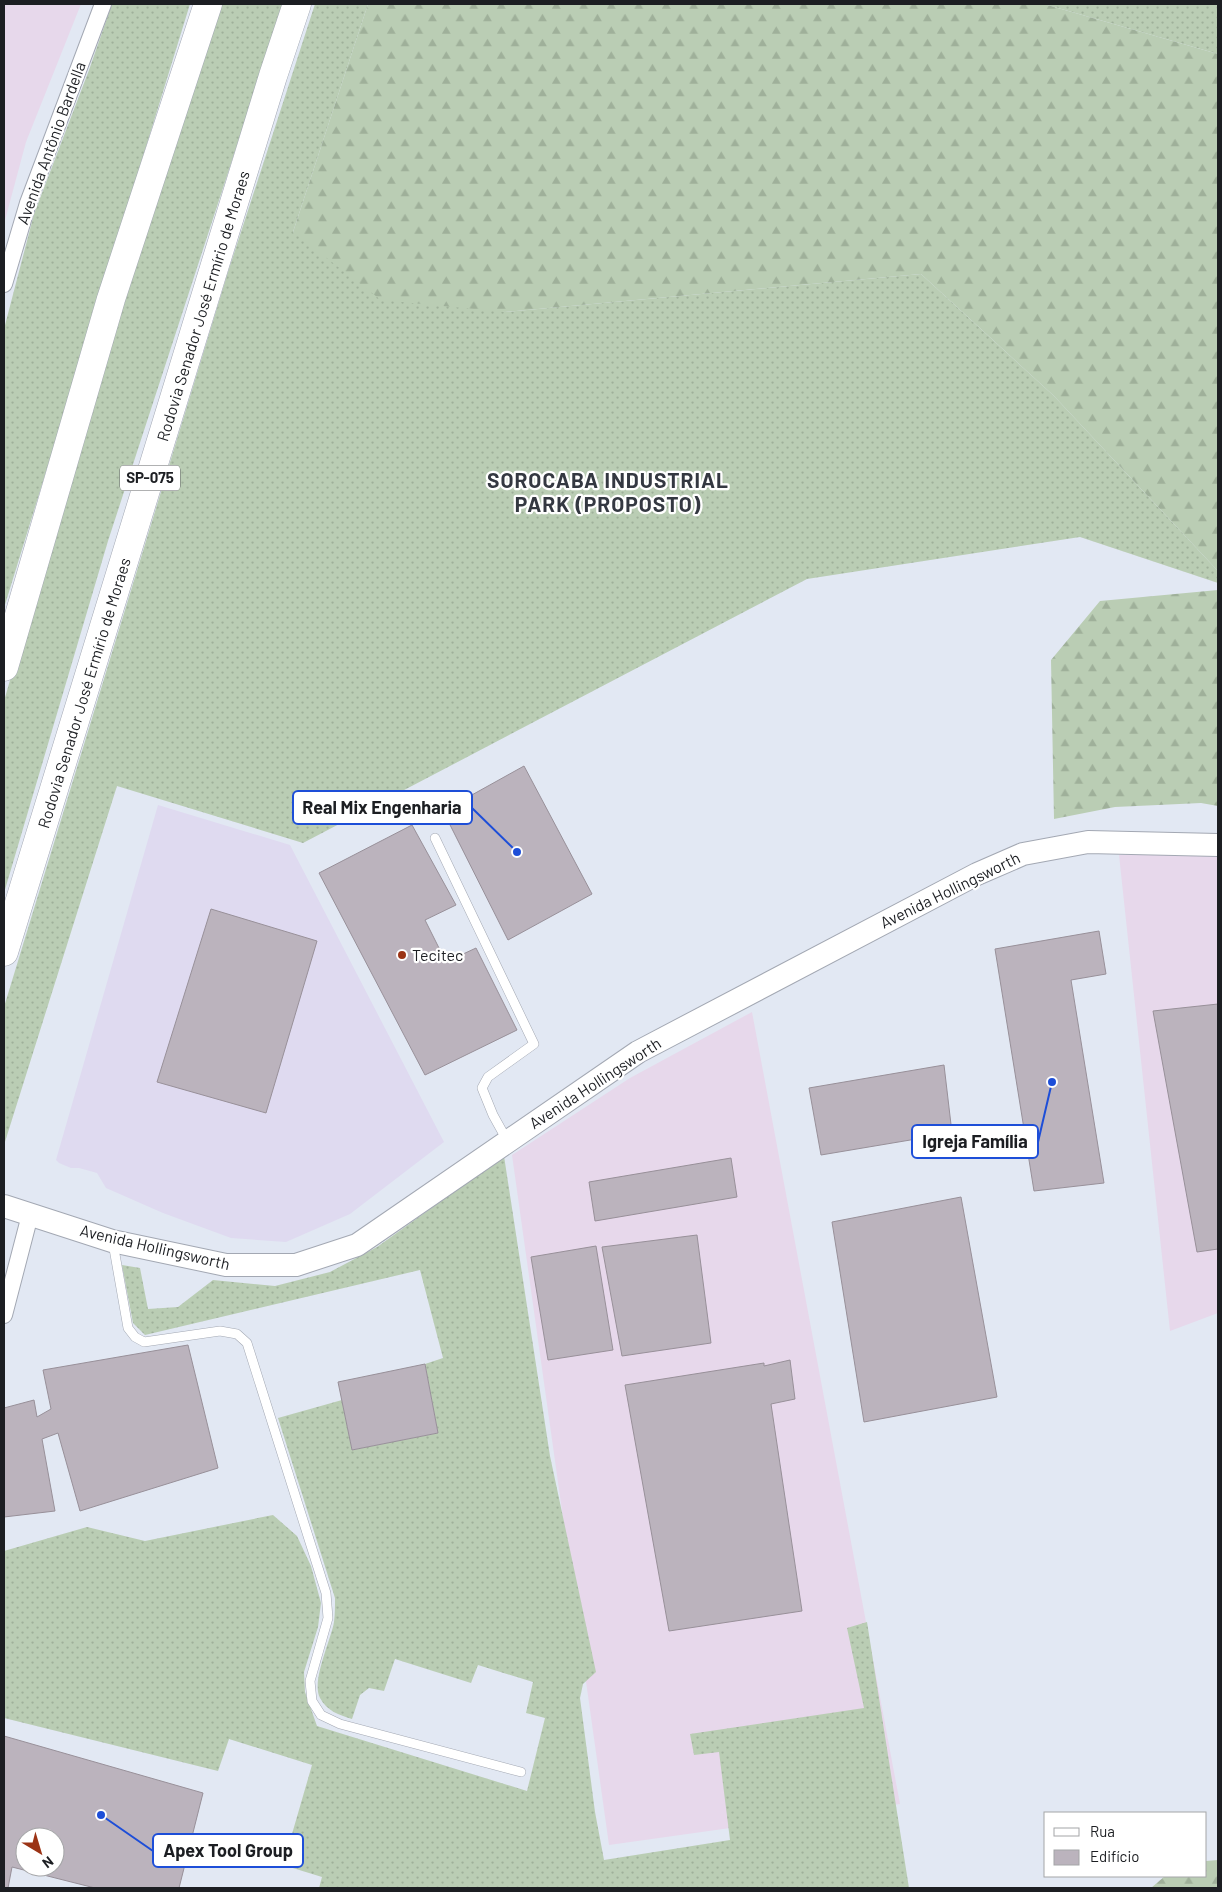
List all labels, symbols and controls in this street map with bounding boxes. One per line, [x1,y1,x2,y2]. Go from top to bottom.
street label: Avenida Antônio Bardella [12,59,89,227]
street label: Rodovia Senador José Ermírio de Moraes [152,168,253,443]
road number: SP-075 [120,466,180,490]
district label: SOROCABA INDUSTRIAL PARK (PROPOSTO) [487,467,729,516]
street label: Rodovia Senador José Ermírio de Moraes [33,555,134,830]
callout: Real Mix Engenharia [293,791,472,824]
text: Real Mix Engenharia [302,796,462,818]
street label: Avenida Hollingsworth [877,847,1023,932]
place label: Tecitec [412,945,463,964]
marker: Tecitec [396,949,408,961]
street label: Avenida Hollingsworth [525,1033,664,1132]
callout: Igreja Família [912,1125,1038,1158]
text: Igreja Família [922,1130,1028,1152]
street label: Avenida Hollingsworth [78,1220,232,1273]
legend [1044,1812,1207,1877]
text: Rua [1090,1822,1115,1840]
north arrow [15,1827,65,1877]
callout: Apex Tool Group [153,1834,303,1867]
text: Apex Tool Group [163,1839,293,1861]
text: Edifício [1090,1847,1139,1865]
text: N [39,1853,57,1872]

